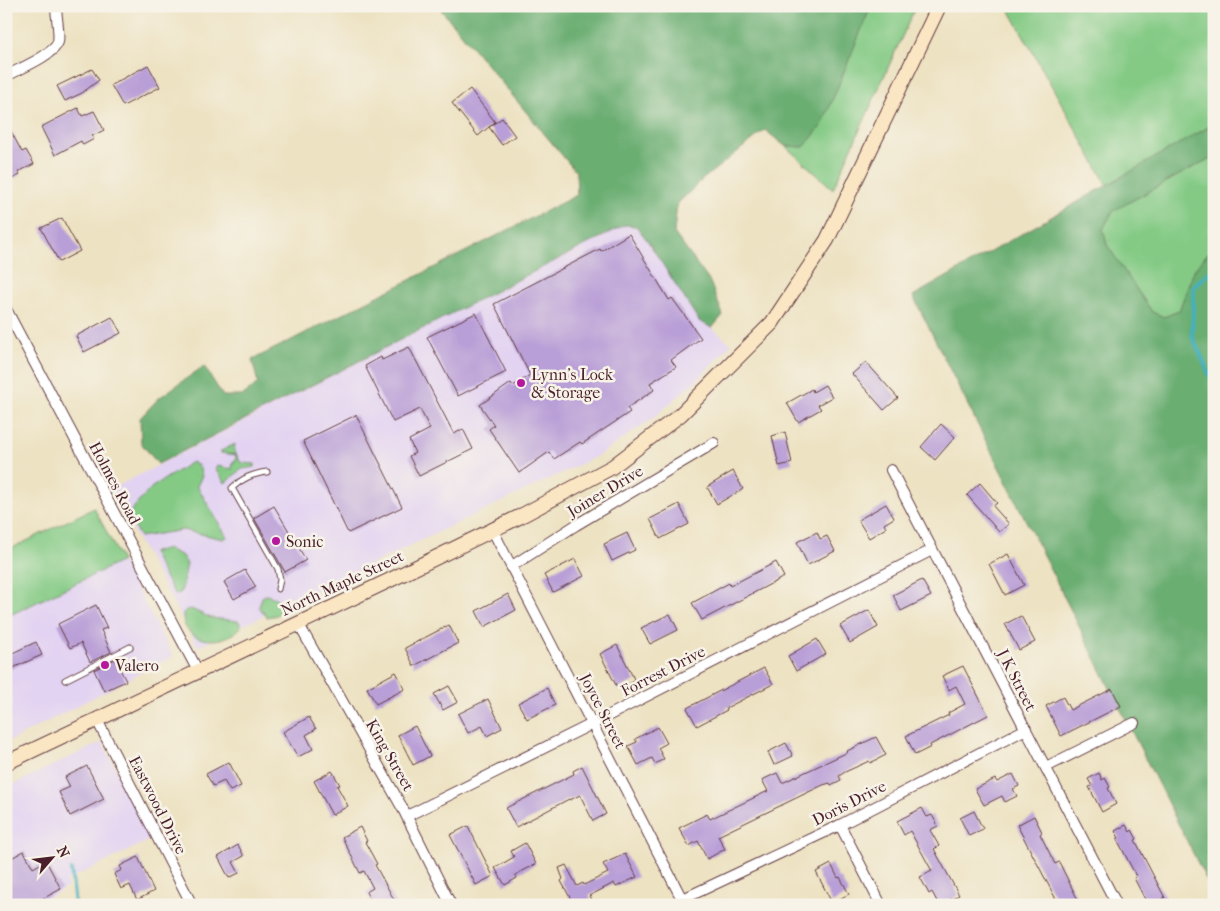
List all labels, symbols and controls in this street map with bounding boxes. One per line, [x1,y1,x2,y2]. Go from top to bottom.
place label: Lynn’s Lock & Storage [531,365,614,402]
marker: Lynn’s Lock & Storage [515,377,527,389]
street label: Holmes Road [85,438,145,528]
street label: Joiner Drive [562,461,646,522]
place label: Sonic [286,532,323,551]
marker: Sonic [270,535,282,547]
street label: North Maple Street [278,546,407,620]
street label: Forrest Drive [618,642,708,700]
street label: J K Street [992,644,1041,714]
place label: Valero [114,656,159,675]
marker: Valero [99,659,111,671]
street label: Joyce Street [575,668,630,752]
street label: King Street [362,716,418,795]
street label: Eastwood Drive [125,753,191,857]
street label: Doris Drive [809,776,889,830]
north arrow [28,834,78,884]
text: N [53,843,73,861]

